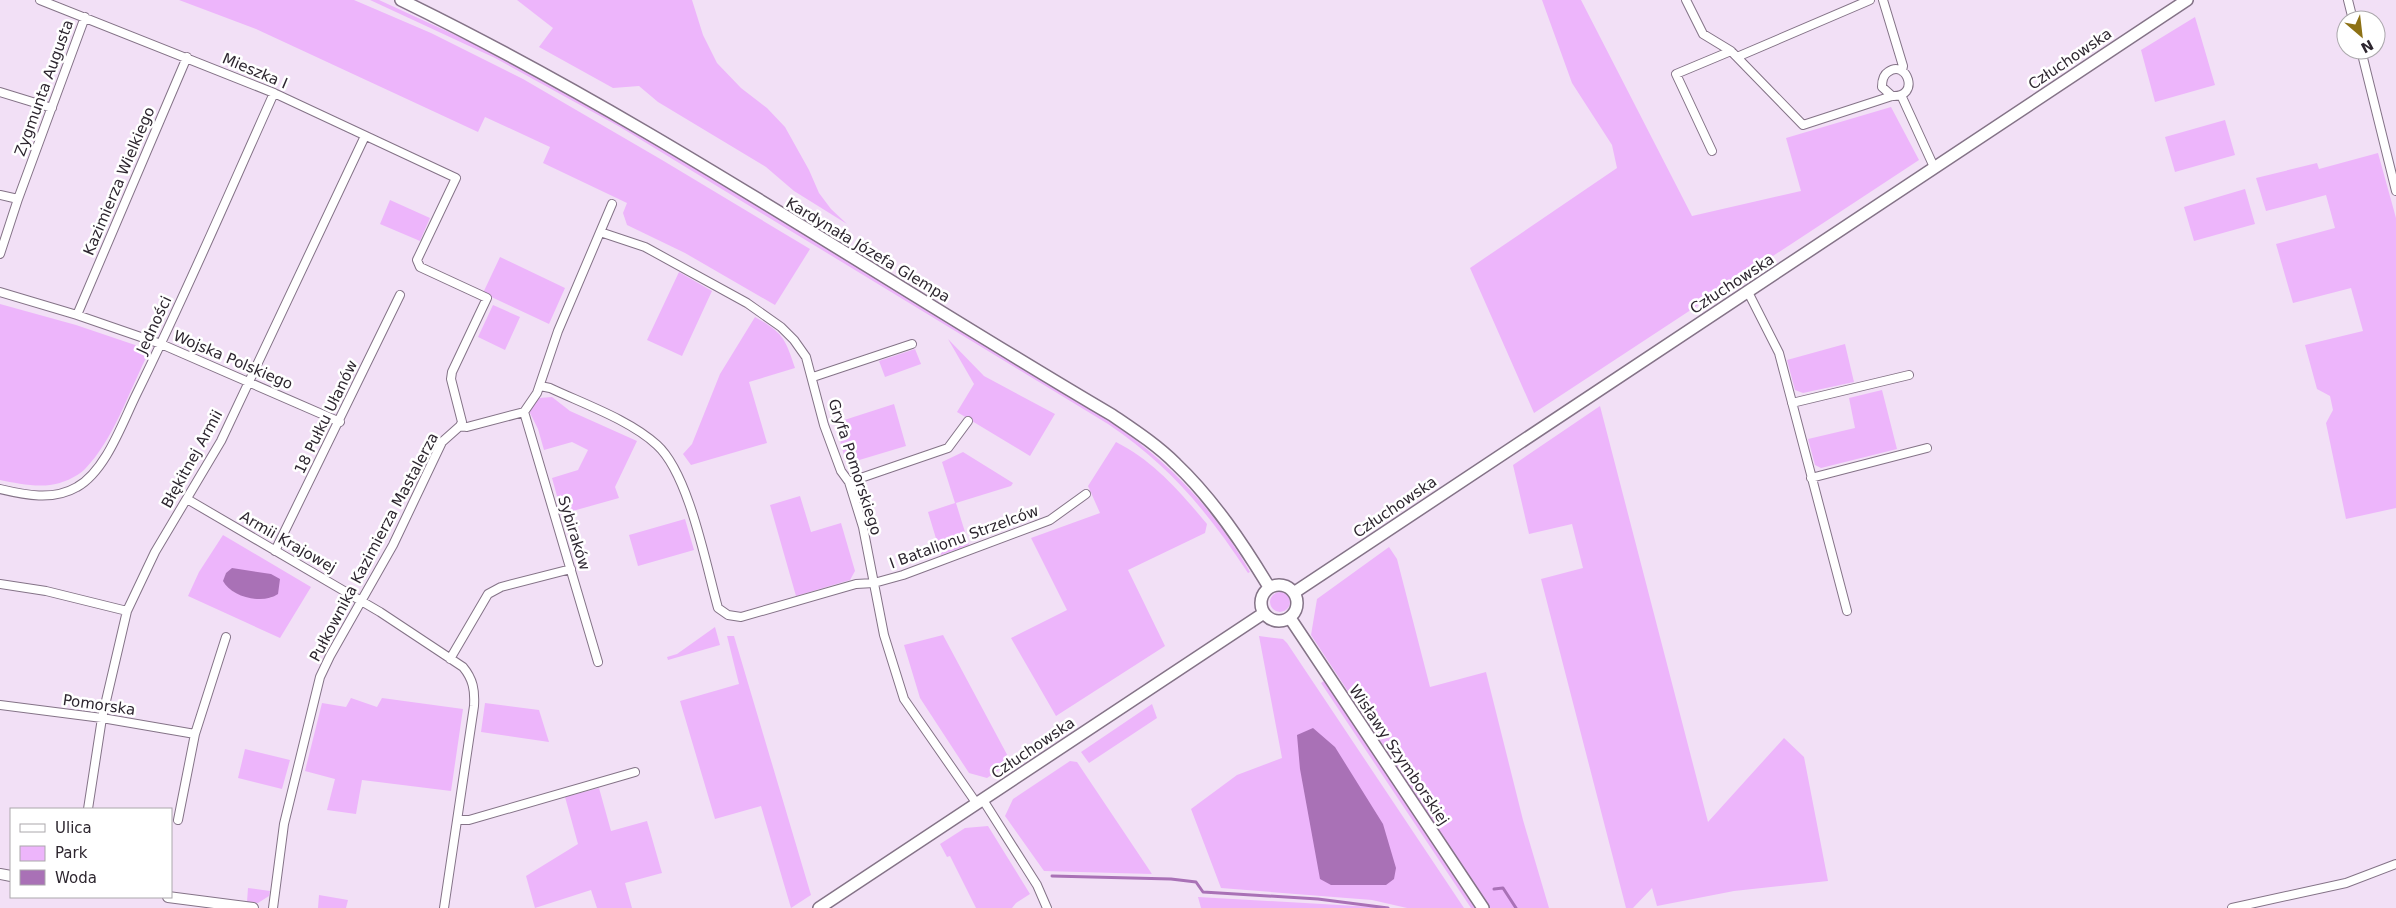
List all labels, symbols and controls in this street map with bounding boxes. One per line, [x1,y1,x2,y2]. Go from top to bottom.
north arrow [2336,10,2386,60]
street label: Zygmunta Augusta [11,17,77,159]
street label: Człuchowska [2025,24,2115,94]
text: N [2358,37,2376,56]
street label: Mieszka I [220,49,290,93]
street label: Kazimierza Wielkiego [80,104,158,258]
street label: Kardynała Józefa Glempa [783,194,953,306]
street label: Człuchowska [1687,250,1777,318]
street label: Jedności [132,293,175,358]
street label: Wojska Polskiego [171,327,295,393]
street label: 18 Pułku Ułanów [291,357,361,477]
street label: Gryfa Pomorskiego [824,397,886,537]
street label: Błękitnej Armii [158,407,226,511]
street label: Pułkownika Kazimierza Mastalerza [306,429,442,665]
street label: Człuchowska [1350,472,1440,542]
street label: Sybiraków [554,494,594,572]
street label: I Batalionu Strzelców [887,502,1041,572]
street label: Armii Krajowej [237,507,339,577]
street label: Wisławy Szymborskiej [1345,681,1453,829]
street label: Pomorska [62,691,136,719]
street label: Człuchowska [988,713,1078,783]
legend [10,808,172,898]
text: Ulica [55,819,92,837]
text: Park [55,844,88,862]
text: Woda [55,869,97,887]

